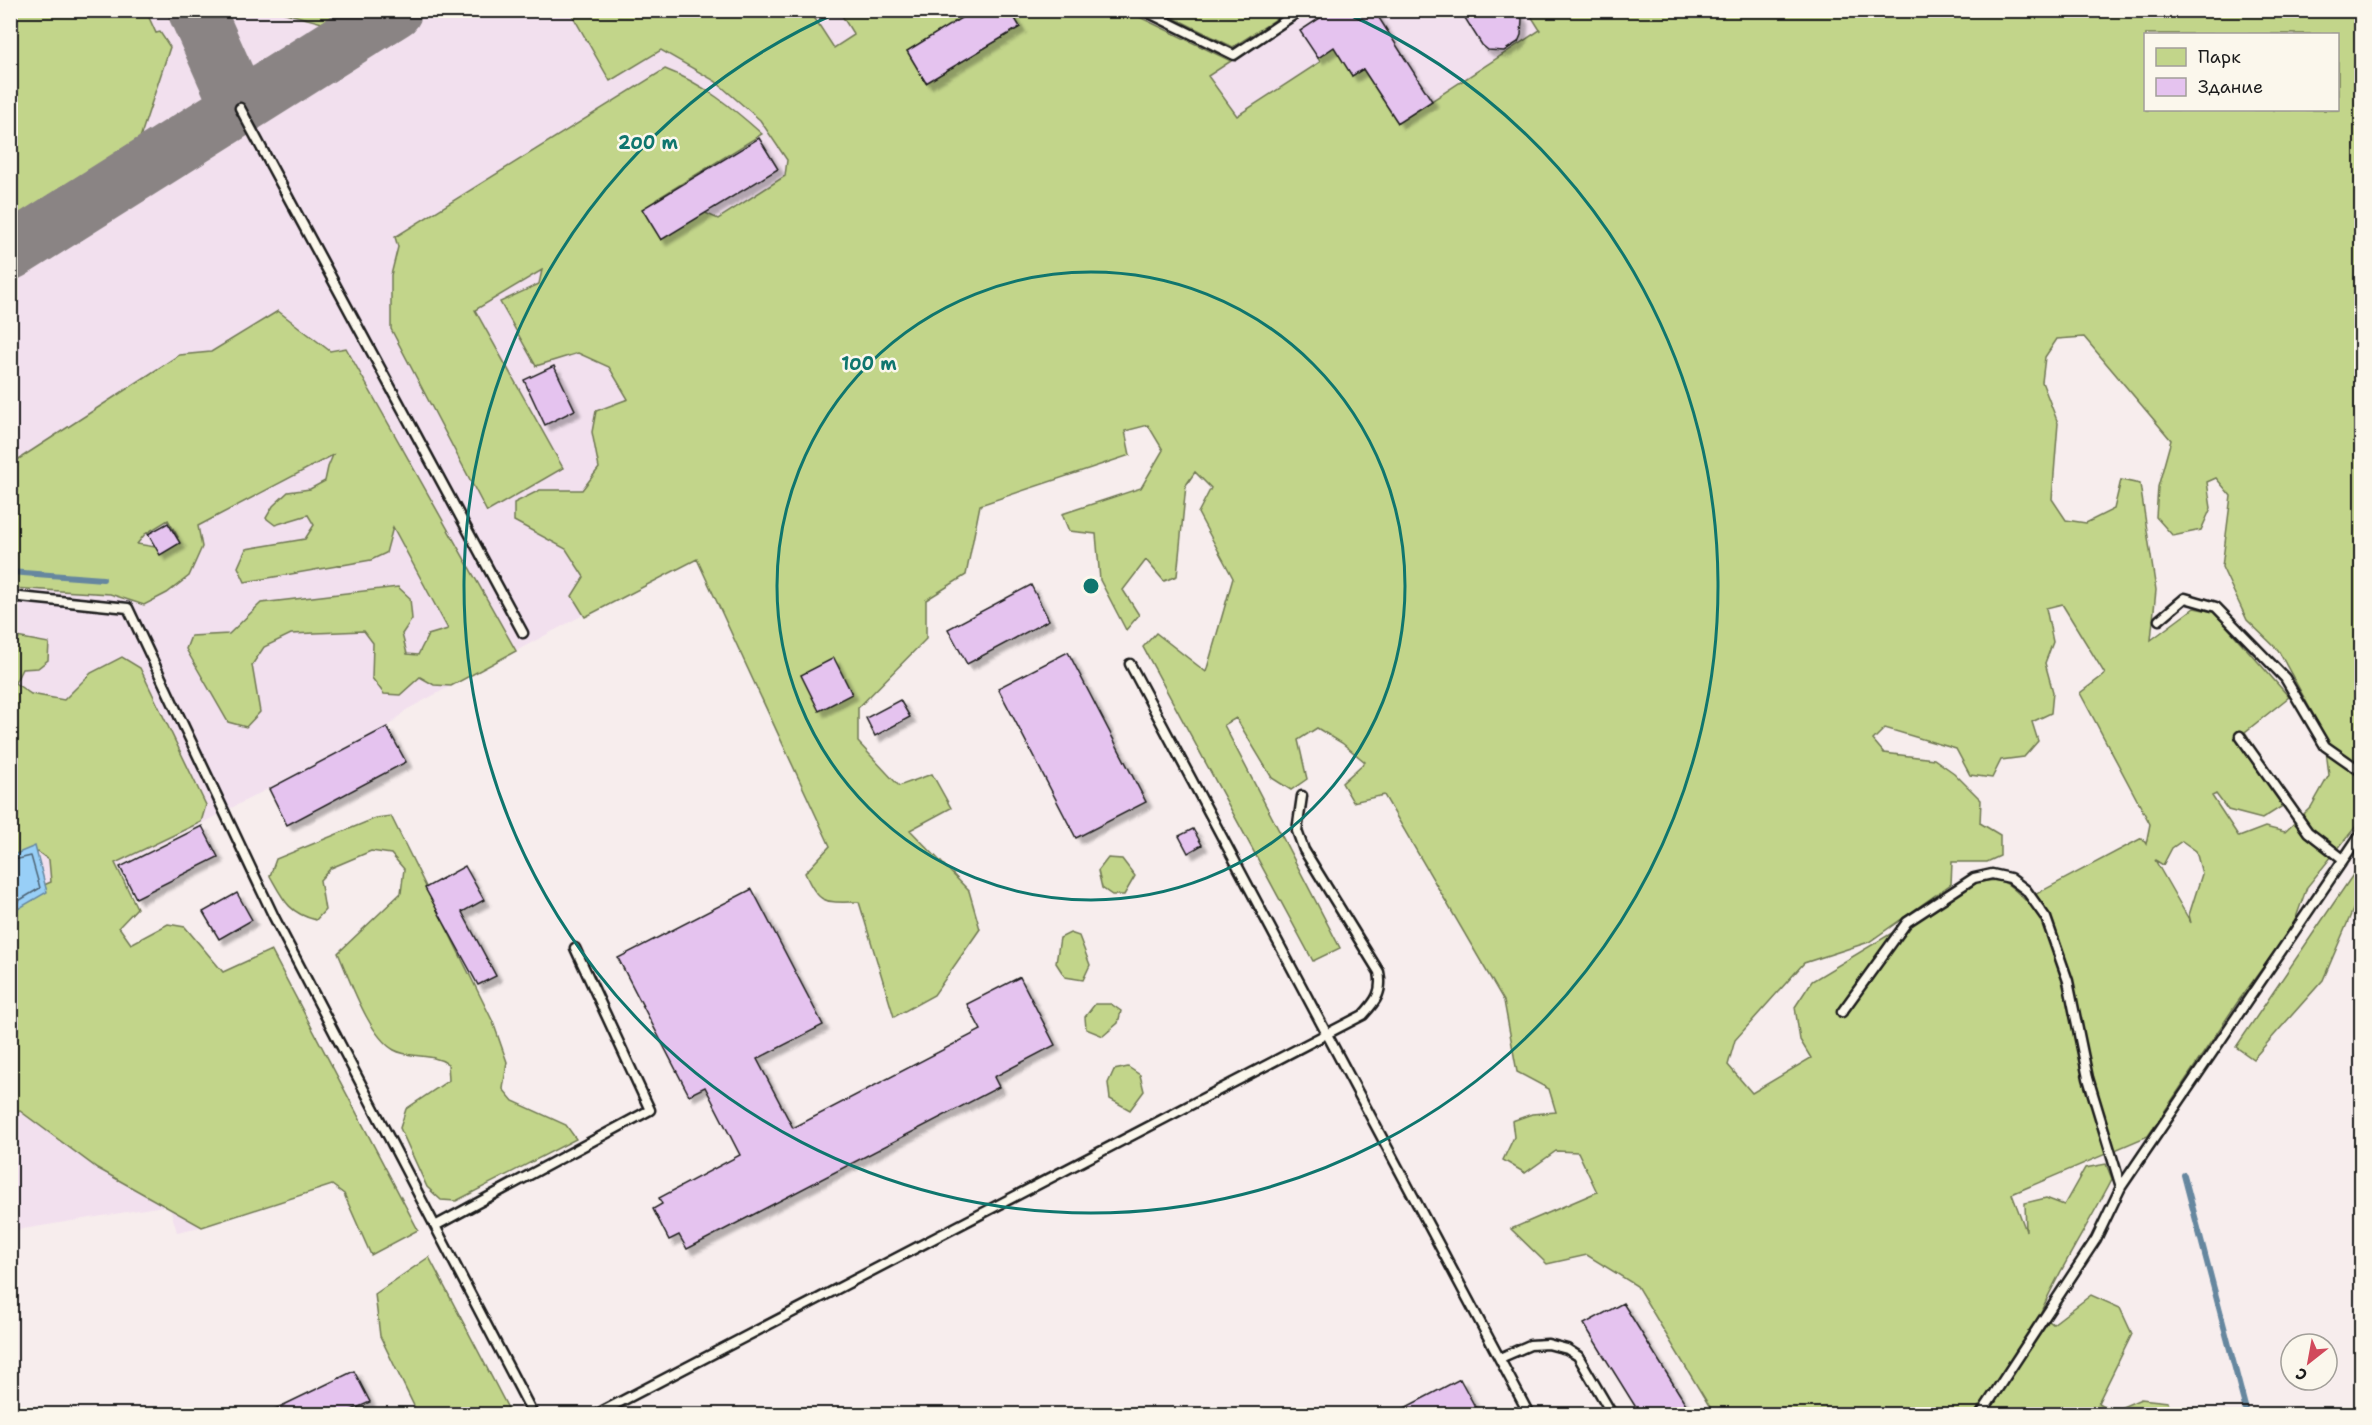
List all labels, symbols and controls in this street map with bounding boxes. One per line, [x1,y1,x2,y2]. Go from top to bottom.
legend [2144,33,2339,111]
text: Парк [2198,45,2241,69]
text: Здание [2198,75,2263,99]
text: 200 m [618,131,679,155]
text: 100 m [841,352,897,376]
centre of rings [1081,576,1101,596]
north arrow [2279,1332,2339,1392]
text: С [2292,1363,2311,1386]

